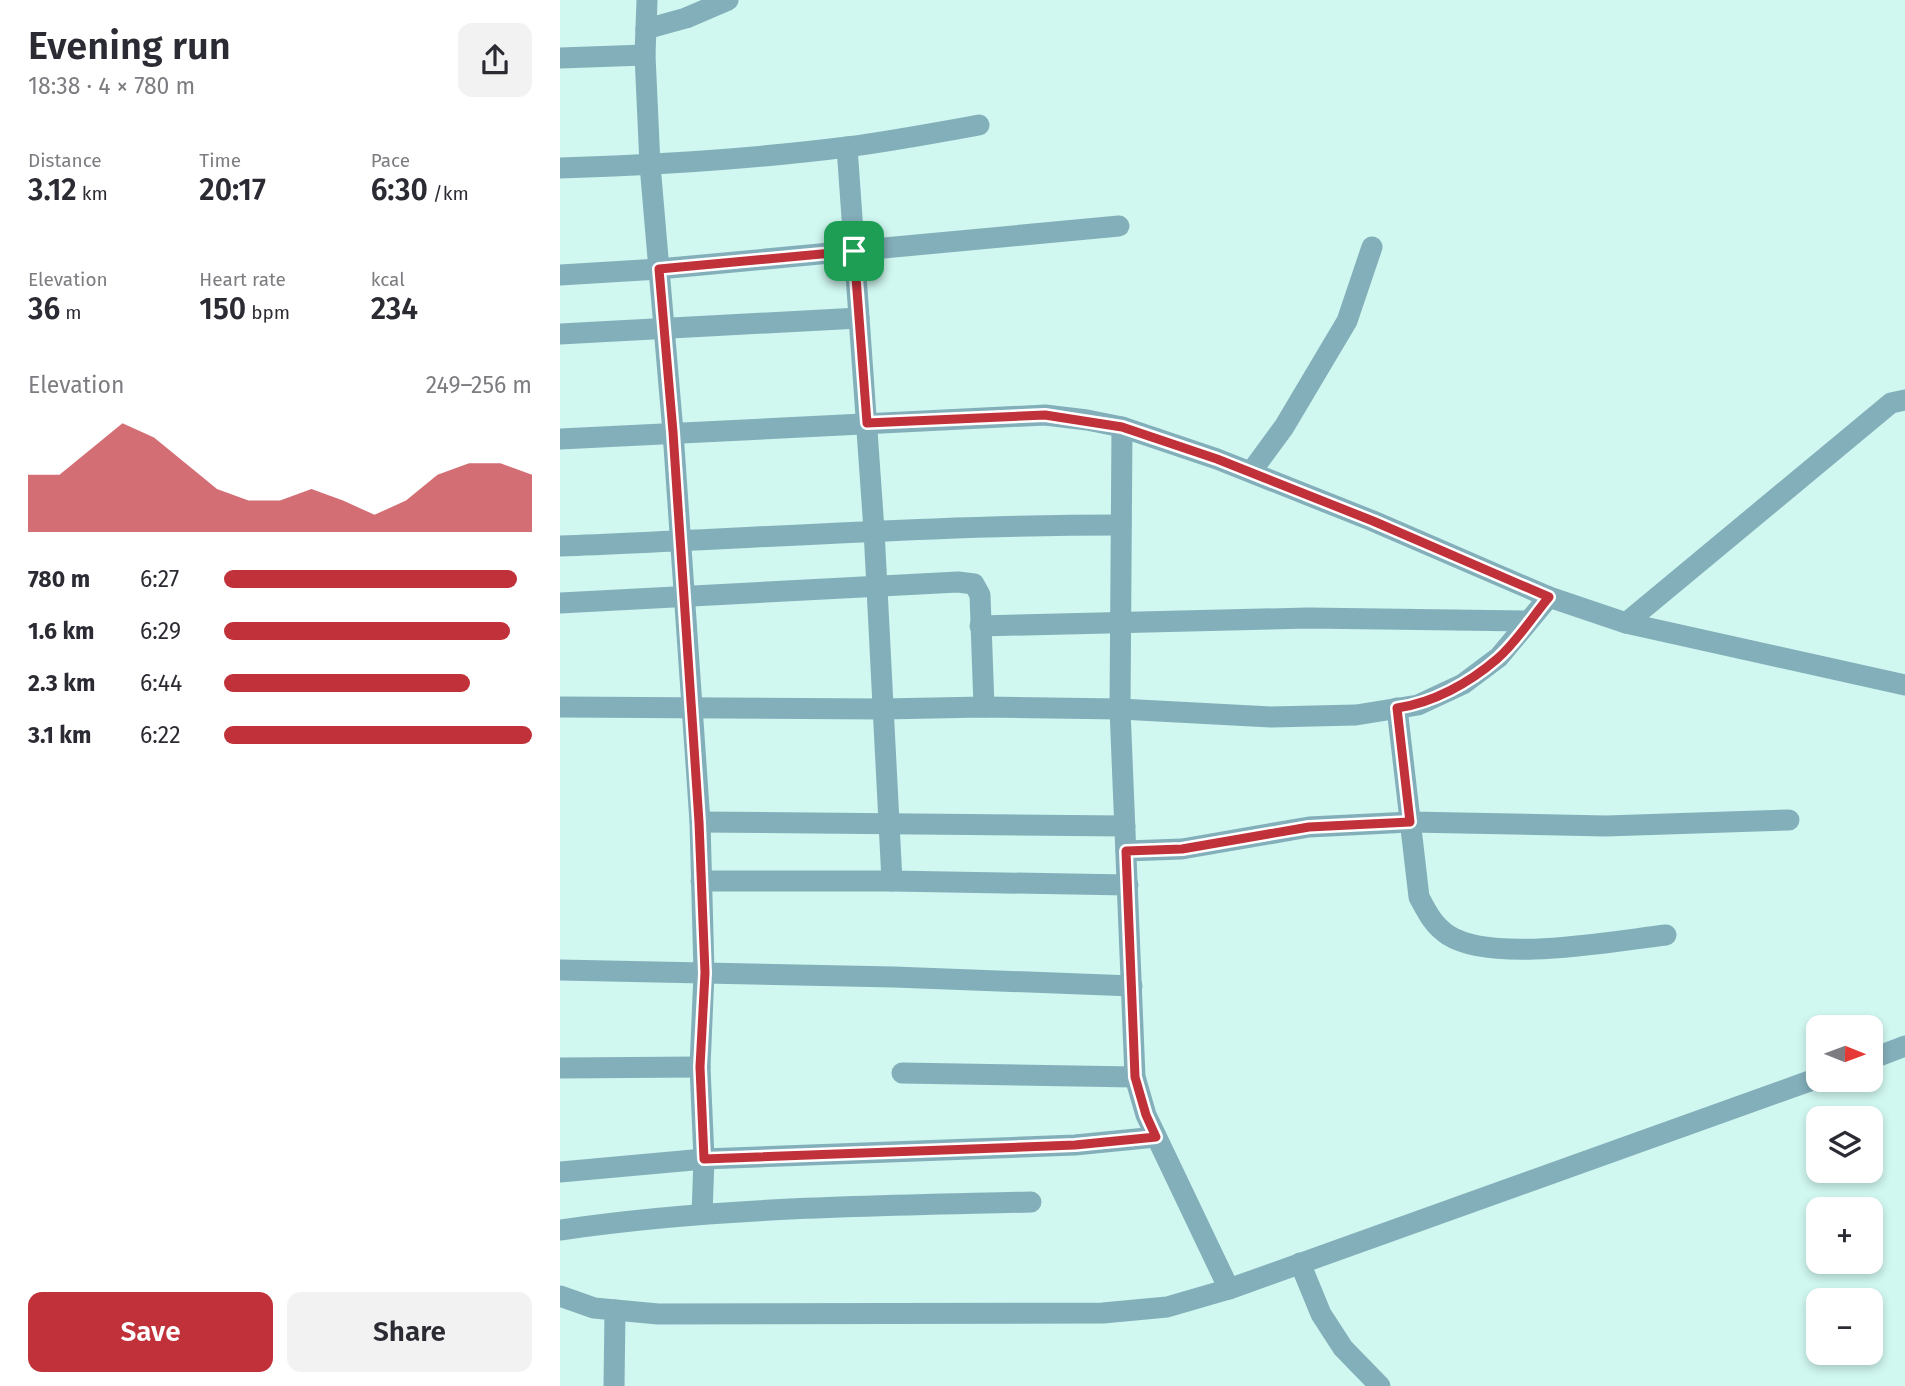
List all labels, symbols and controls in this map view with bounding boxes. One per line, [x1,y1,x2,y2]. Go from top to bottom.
text: Evening run [28,23,231,69]
button: share [458,23,532,97]
text: 18:38 · 4 × 780 m [28,72,195,100]
text: Distance [28,149,102,172]
text: Time [199,149,241,172]
text: Pace [371,149,410,172]
text: 3.12 [28,172,77,208]
text: 20:17 [199,172,266,208]
text: 6:30 [371,172,428,208]
text: km [77,182,108,205]
text: /km [428,182,469,205]
pin [824,221,884,281]
icon: arrive [835,232,873,270]
text: Elevation [28,268,108,291]
text: Heart rate [199,268,286,291]
text: kcal [371,268,405,291]
text: 36 [28,291,60,327]
text: 150 [199,291,246,327]
text: 234 [371,291,418,327]
text: m [60,301,81,324]
text: bpm [246,301,290,324]
text: Elevation [28,371,124,399]
text: 249–256 m [426,371,532,399]
text: 780 m [28,565,90,593]
text: 6:27 [140,565,179,593]
text: 1.6 km [28,617,95,645]
text: 6:29 [140,617,181,645]
text: 2.3 km [28,669,95,697]
text: 6:44 [140,669,182,697]
text: 3.1 km [28,721,91,749]
text: 6:22 [140,721,181,749]
north arrow [1806,1015,1883,1092]
map controls [1806,1015,1883,1365]
button: layers [1806,1106,1883,1183]
button: + [1806,1197,1883,1274]
button: − [1806,1288,1883,1365]
button: Save [28,1292,273,1372]
button: Share [287,1292,532,1372]

